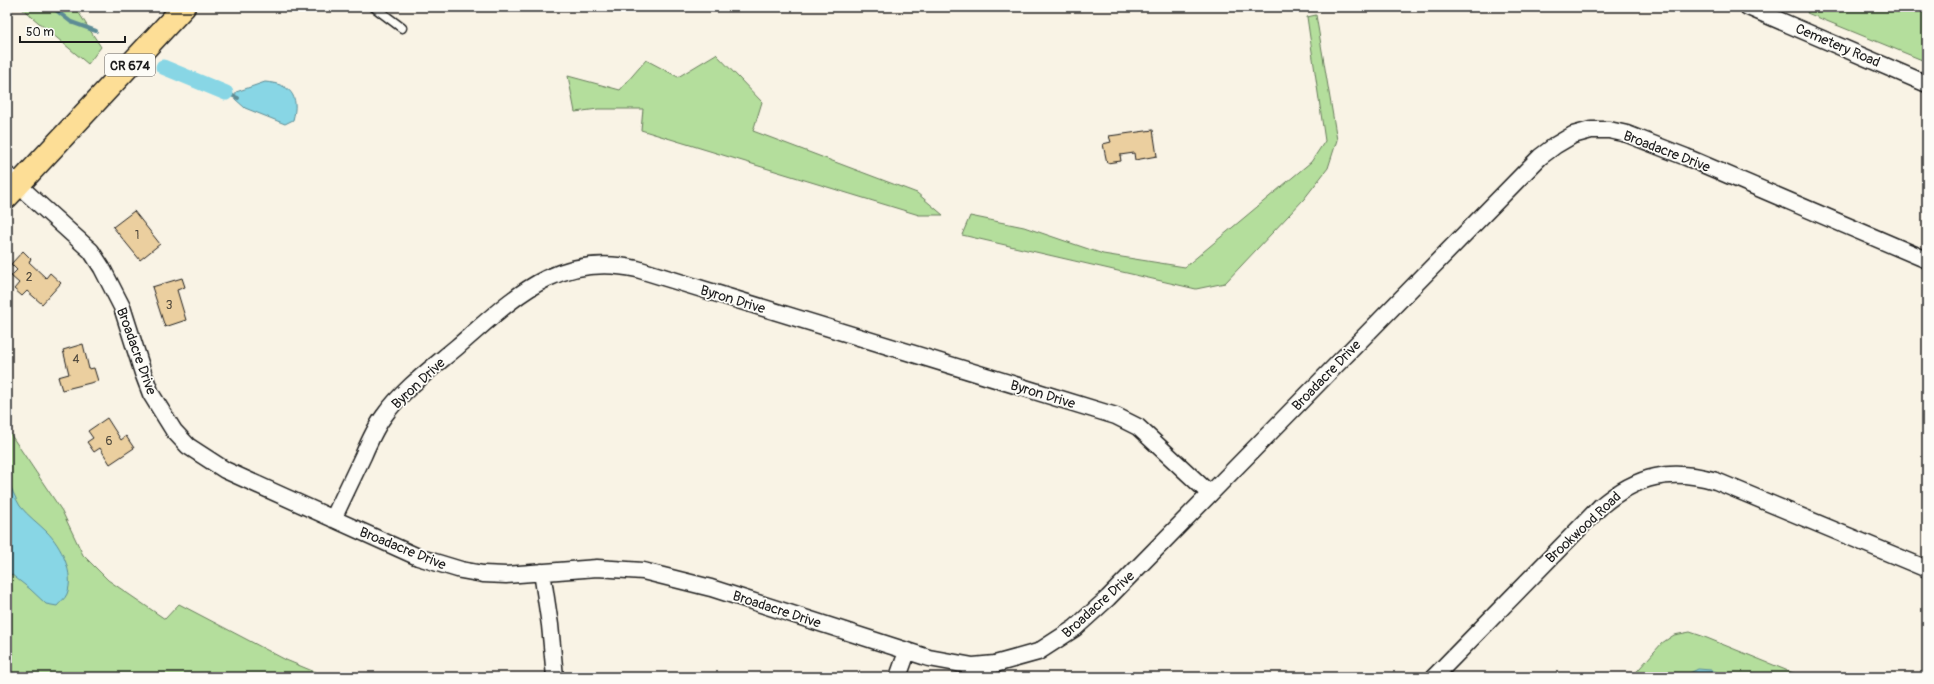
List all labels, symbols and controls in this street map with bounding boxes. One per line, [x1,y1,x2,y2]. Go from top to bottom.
scale bar [20,18,125,44]
street label: Cemetery Road [1793,20,1883,71]
text: 50 m [26,25,54,40]
road number: CR 674 [105,54,155,76]
street label: Broadacre Drive [1621,127,1713,176]
house number: 1 [135,228,139,243]
house number: 2 [26,270,33,285]
street label: Byron Drive [698,282,767,317]
house number: 3 [166,298,173,313]
street label: Broadacre Drive [113,305,160,397]
street label: Broadacre Drive [1288,336,1364,414]
house number: 4 [73,352,80,367]
street label: Byron Drive [388,354,449,412]
street label: Byron Drive [1008,377,1077,412]
house number: 6 [106,434,113,449]
street label: Brookwood Road [1542,488,1625,567]
street label: Broadacre Drive [357,523,449,574]
street label: Broadacre Drive [1059,567,1138,641]
street label: Broadacre Drive [731,587,823,632]

